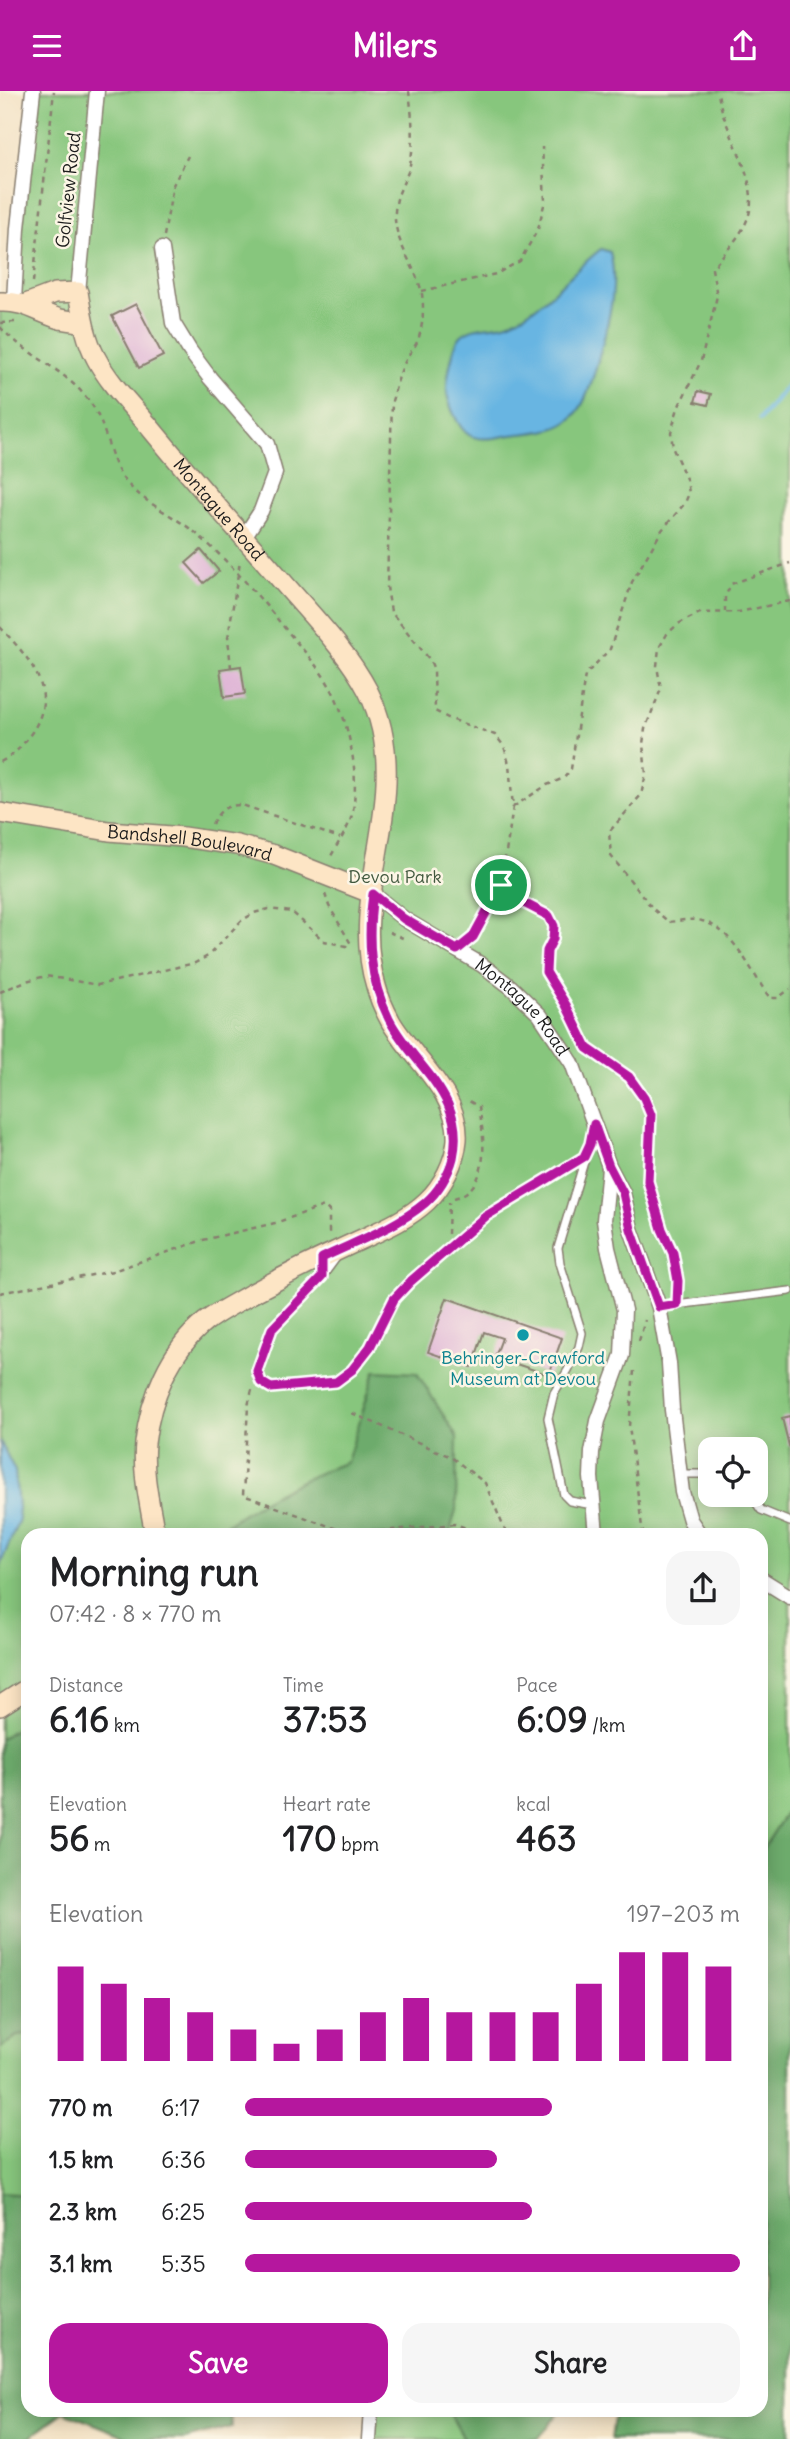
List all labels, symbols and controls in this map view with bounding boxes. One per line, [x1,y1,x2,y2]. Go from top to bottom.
text: Milers [352,25,438,66]
icon: menu [28,27,66,65]
icon: share [724,27,762,65]
street label: Golfview Road [50,131,86,249]
street label: Montague Road [169,453,270,565]
street label: Bandshell Boulevard [106,819,275,866]
pin [471,855,531,915]
park label: Devou Park [348,865,442,888]
icon: arrive [482,866,520,904]
street label: Montague Road [471,953,575,1060]
marker: Behringer-Crawford Museum at Devou [515,1327,531,1343]
place label: Behringer-Crawford Museum at Devou [441,1346,606,1390]
map controls [698,1437,768,1507]
button: locate [698,1437,768,1507]
text: Morning run [49,1549,259,1596]
button: share [666,1551,740,1625]
text: 07:42 · 8 × 770 m [49,1599,221,1628]
text: Distance [49,1673,123,1697]
text: Time [283,1673,324,1697]
text: Pace [516,1673,558,1697]
text: 6.16 [49,1697,109,1741]
text: 37:53 [283,1697,368,1741]
text: 6:09 [516,1697,588,1741]
text: km [109,1713,140,1737]
text: /km [588,1713,625,1737]
text: Elevation [49,1792,127,1816]
text: Heart rate [283,1792,371,1816]
text: kcal [516,1792,551,1816]
text: 56 [49,1816,89,1860]
text: 170 [283,1816,337,1860]
text: 463 [516,1816,577,1860]
text: m [89,1832,111,1856]
text: bpm [337,1832,379,1856]
text: Elevation [49,1899,143,1928]
text: 197–203 m [627,1899,740,1928]
text: 770 m [49,2093,112,2122]
text: 6:17 [161,2093,200,2122]
text: 1.5 km [49,2145,114,2174]
text: 6:36 [161,2145,206,2174]
text: 2.3 km [49,2197,117,2226]
text: 6:25 [161,2197,205,2226]
text: 3.1 km [49,2249,112,2278]
text: 5:35 [161,2249,206,2278]
button: Save [49,2323,388,2403]
button: Share [402,2323,740,2403]

